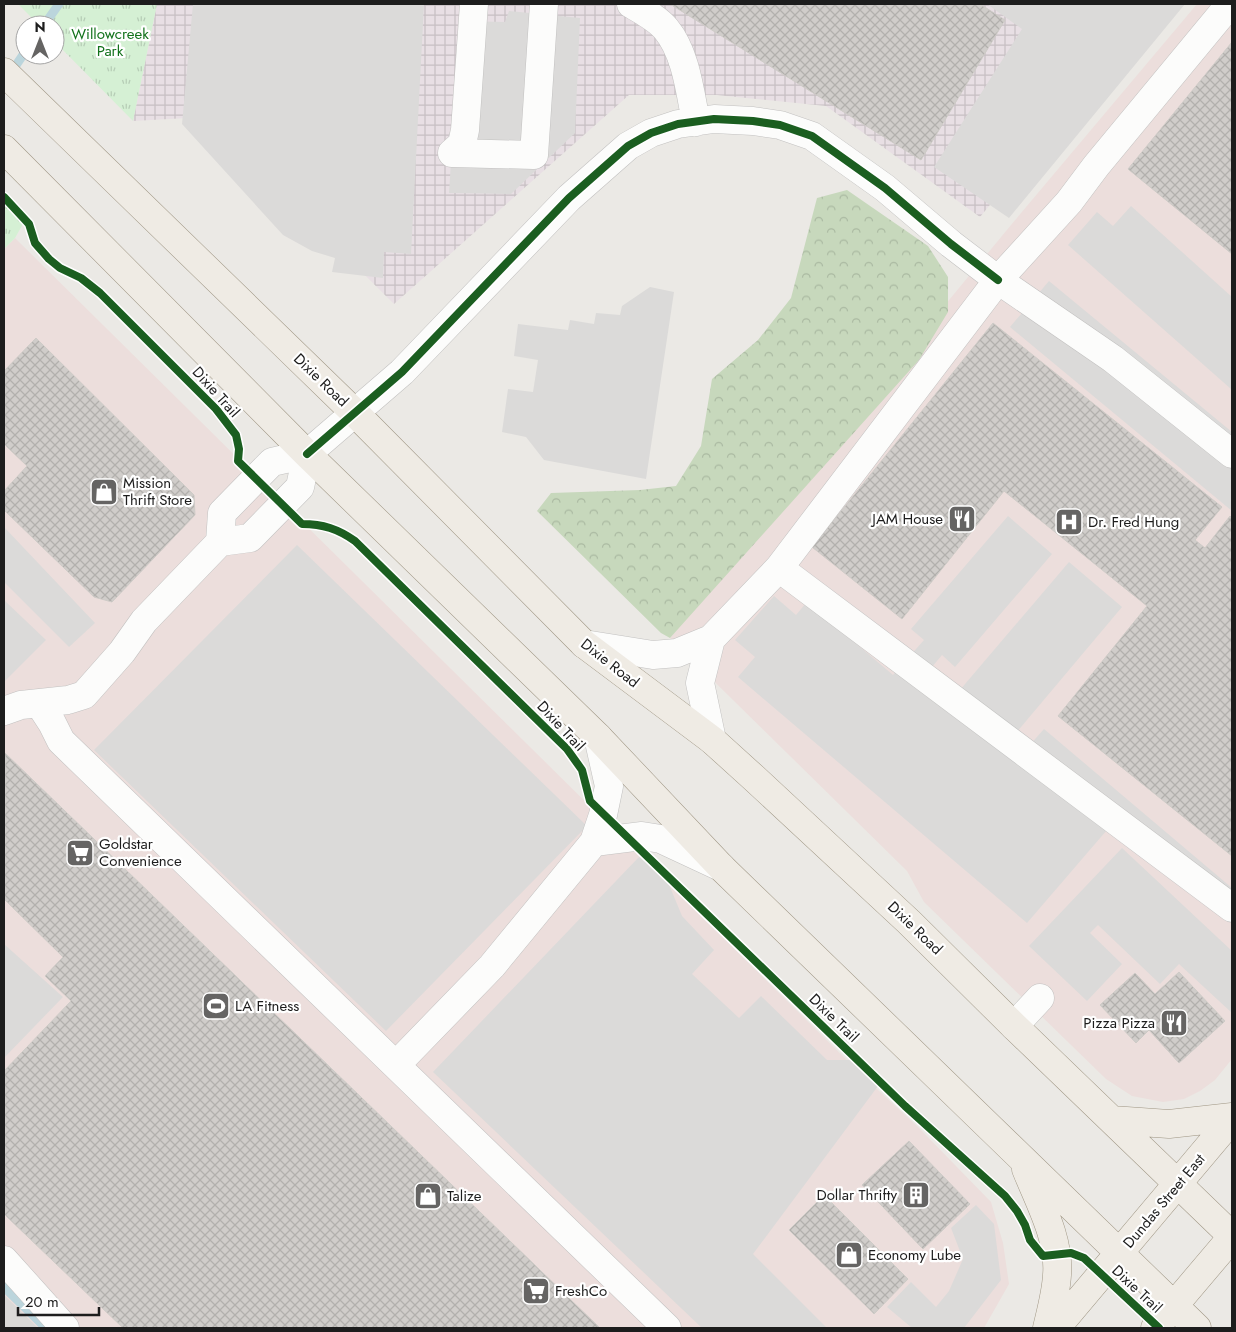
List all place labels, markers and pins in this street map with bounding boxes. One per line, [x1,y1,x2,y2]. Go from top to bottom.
place label: Mission Thrift Store [123,472,192,511]
shop icon: Mission Thrift Store [89,477,119,507]
restaurant icon: JAM House [947,504,977,534]
hospital icon: Dr. Fred Hung [1054,507,1084,537]
place label: JAM House [870,508,943,530]
place label: Dr. Fred Hung [1088,511,1179,533]
place label: Goldstar Convenience [99,833,182,872]
supermarket icon: Goldstar Convenience [65,838,95,868]
sports icon: LA Fitness [201,991,231,1021]
place label: LA Fitness [235,995,299,1017]
restaurant icon: Pizza Pizza [1159,1008,1189,1038]
place label: Pizza Pizza [1083,1012,1155,1034]
building icon: Dollar Thrifty [901,1180,931,1210]
shop icon: Talize [413,1181,443,1211]
place label: Dollar Thrifty [816,1184,897,1206]
place label: Talize [447,1185,482,1207]
shop icon: Economy Lube [834,1240,864,1270]
place label: Economy Lube [868,1244,961,1266]
supermarket icon: FreshCo [521,1276,551,1306]
place label: FreshCo [555,1280,607,1302]

